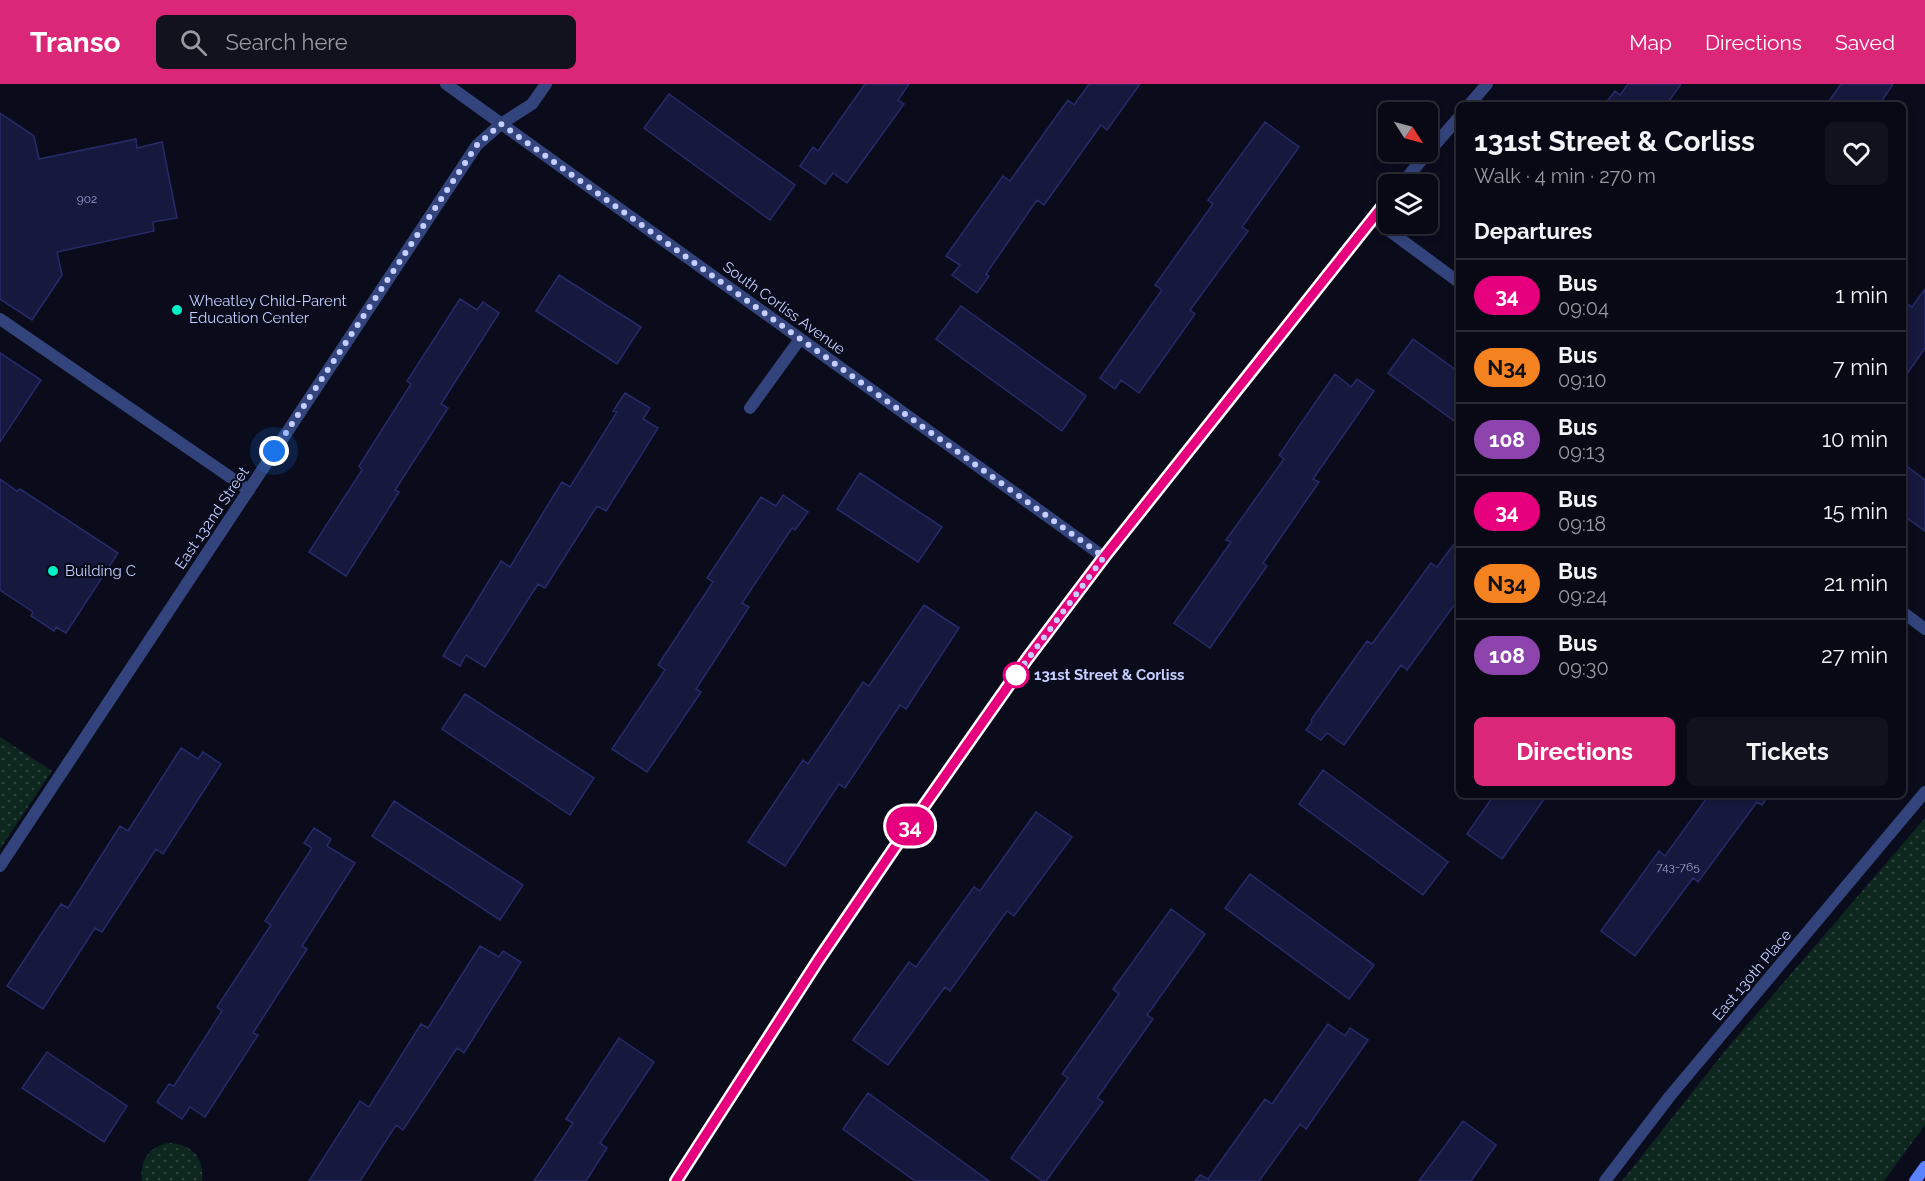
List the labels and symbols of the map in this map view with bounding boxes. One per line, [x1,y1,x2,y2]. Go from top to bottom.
north arrow [1378,102,1438,162]
house number: 902 [77,192,97,206]
street label: South Corliss Avenue [719,258,849,359]
place label: Wheatley Child-Parent Education Center [189,292,347,327]
marker: Wheatley Child-Parent Education Center [170,303,184,317]
your location [259,436,289,466]
street label: East 132nd Street [171,464,253,572]
place label: Building C [65,562,136,580]
marker: Building C [46,564,60,578]
marker: 131st Street & Corliss [1003,662,1029,688]
place label: 131st Street & Corliss [1034,666,1184,684]
line badge: 34 [883,806,937,846]
house number: 743-765 [1656,860,1700,874]
street label: East 130th Place [1709,926,1795,1024]

